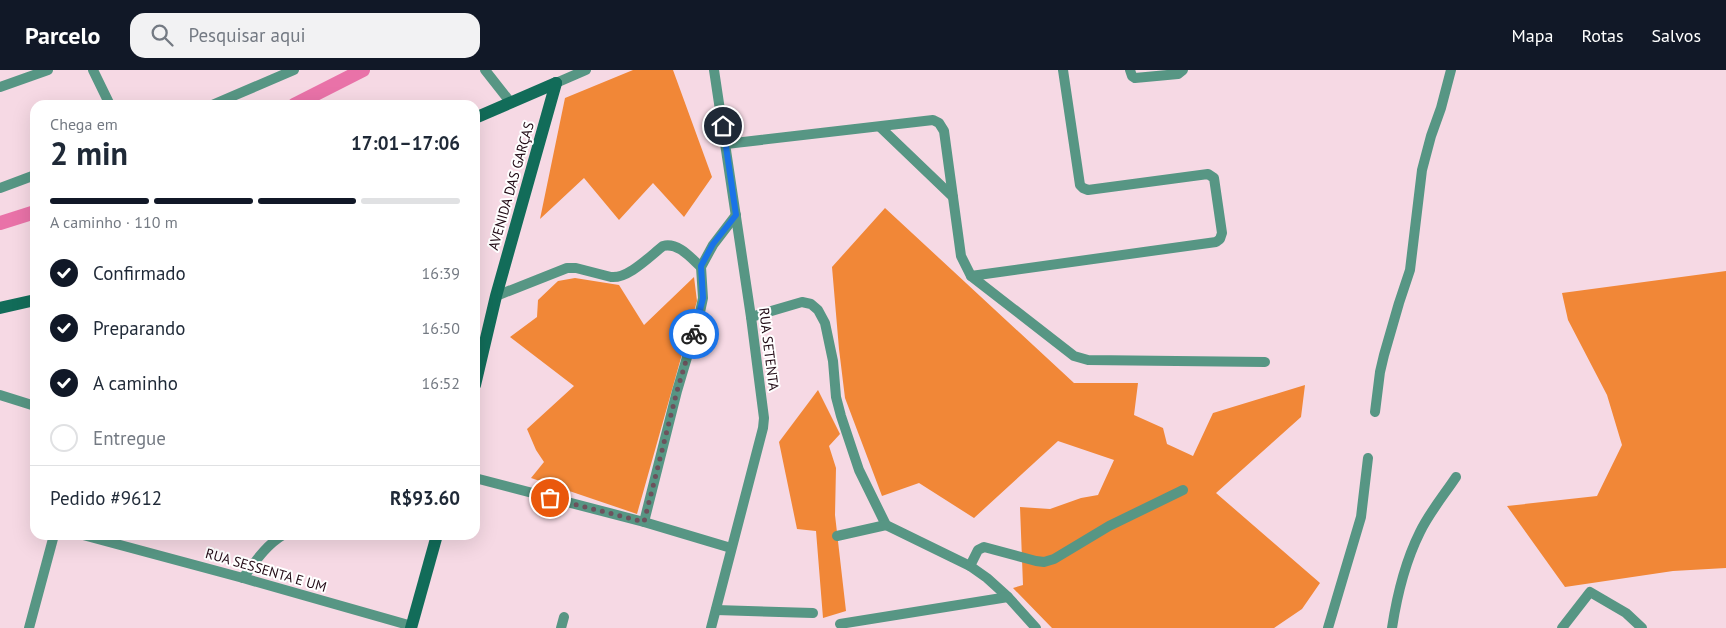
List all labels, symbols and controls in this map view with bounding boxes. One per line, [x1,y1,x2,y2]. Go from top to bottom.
search box [130,13,480,58]
text: Parcelo [25,20,100,51]
icon: search [148,21,176,49]
text: Pesquisar aqui [188,23,306,47]
text: Mapa [1512,24,1553,47]
text: Rotas [1581,24,1624,47]
text: Salvos [1652,24,1701,47]
pin [702,105,744,147]
icon: home [709,112,737,140]
text: Chega em [50,114,118,134]
street label: AVENIDA DAS GARÇAS [484,120,538,252]
text: 17:01–17:06 [351,131,460,155]
text: 2 min [50,132,128,174]
text: A caminho · 110 m [50,212,178,232]
icon: check [50,259,78,287]
text: Confirmado [93,261,186,285]
text: 16:39 [422,263,460,283]
street label: RUA SETENTA [755,306,783,392]
courier [669,309,719,359]
icon: check [50,314,78,342]
text: Preparando [93,316,185,340]
text: 16:50 [422,318,460,338]
icon: bike [680,320,708,348]
icon: check [50,369,78,397]
text: A caminho [93,371,178,395]
text: 16:52 [422,373,460,393]
text: Entregue [93,426,166,450]
pin [529,477,571,519]
icon: bag [536,484,564,512]
text: Pedido #9612 [50,486,162,510]
text: R$93.60 [390,486,460,510]
street label: RUA SESSENTA E UM [203,544,329,596]

